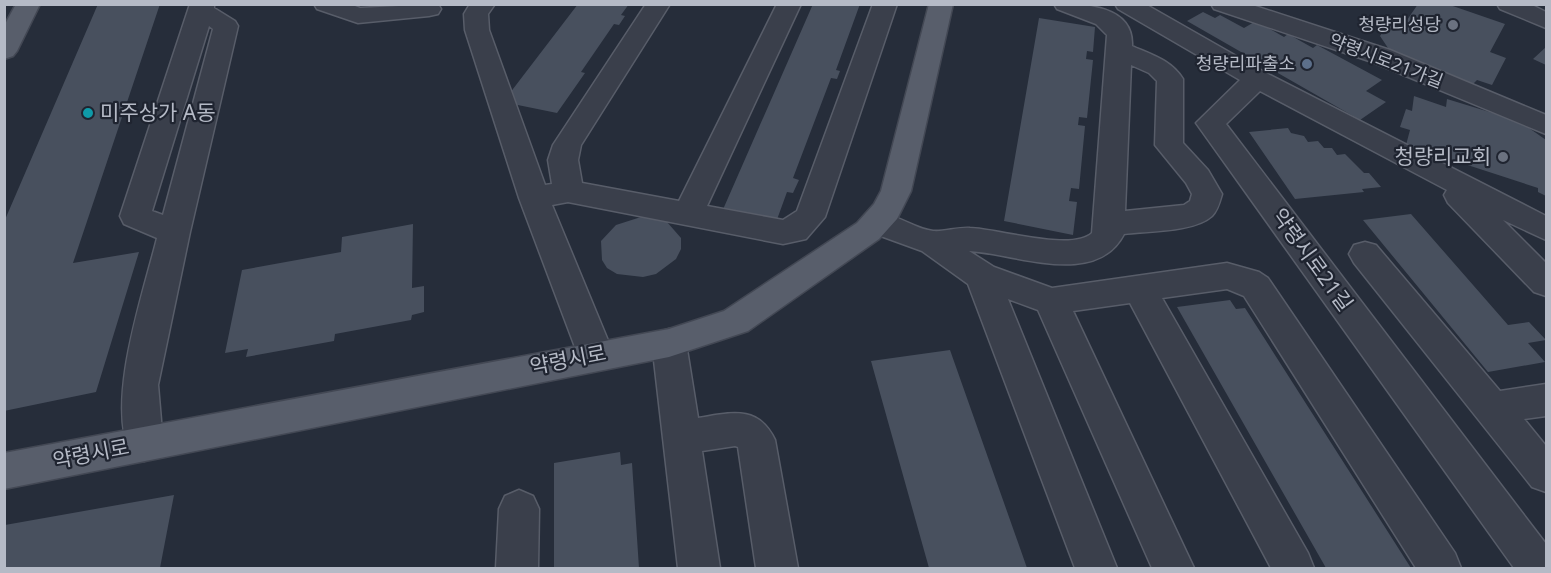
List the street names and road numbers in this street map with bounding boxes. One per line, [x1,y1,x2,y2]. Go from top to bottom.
street label: 약령시로21가길 [1326,27,1447,93]
street label: 약령시로21길 [1266,202,1360,316]
street label: 약령시로 [527,338,608,380]
street label: 약령시로 [50,432,131,474]

